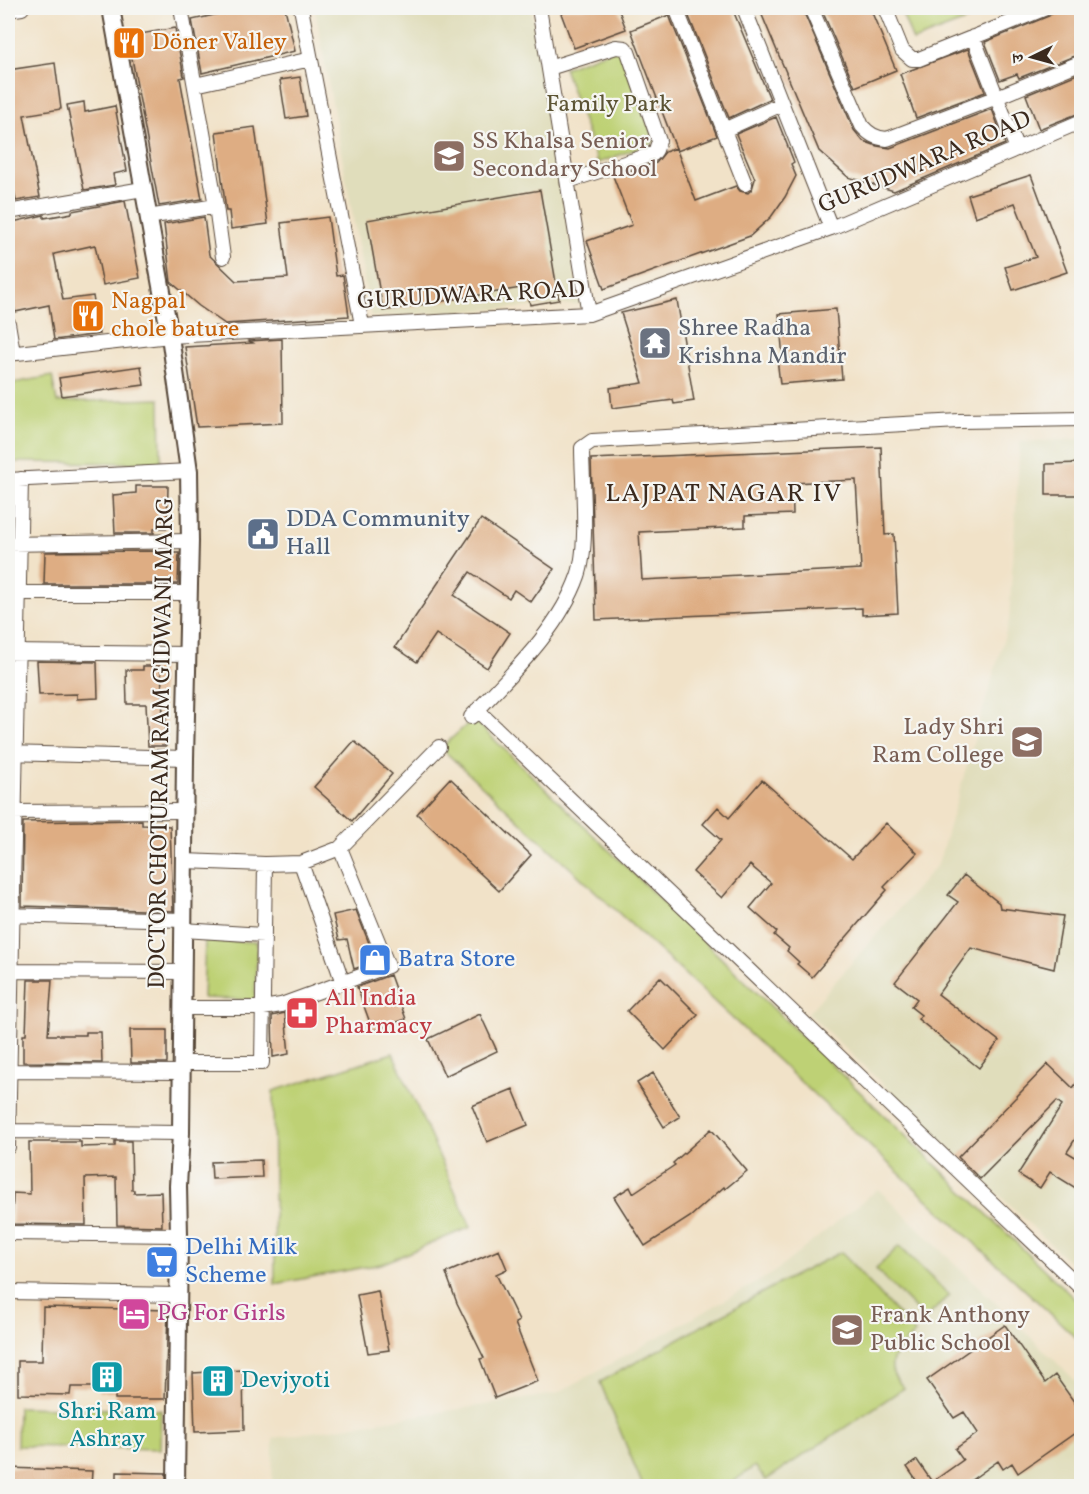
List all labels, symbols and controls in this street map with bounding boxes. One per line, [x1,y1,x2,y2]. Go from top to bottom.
restaurant icon: Döner Valley [111,25,147,61]
place label: Döner Valley [152,26,287,60]
north arrow [1002,27,1062,87]
text: उ [1008,51,1030,64]
park label: Family Park [546,88,672,122]
street label: GURUDWARA ROAD [813,103,1037,223]
place label: SS Khalsa Senior Secondary School [472,125,657,187]
school or university icon: SS Khalsa Senior Secondary School [431,138,467,174]
street label: GURUDWARA ROAD [356,273,586,319]
place label: Nagpal chole bature [111,285,239,347]
restaurant icon: Nagpal chole bature [70,298,106,334]
place label: Shree Radha Krishna Mandir [678,312,847,374]
temple icon: Shree Radha Krishna Mandir [637,325,673,361]
district label: LAJPAT NAGAR IV [606,476,842,512]
street label: DOCTOR CHOTURAM RAM GIDWANI MARG [141,497,183,989]
place label: DDA Community Hall [286,503,470,565]
public building icon: DDA Community Hall [245,516,281,552]
place label: Lady Shri Ram College [872,711,1004,773]
school or university icon: Lady Shri Ram College [1009,724,1045,760]
shop icon: Batra Store [357,942,393,978]
place label: Batra Store [398,943,515,977]
place label: All India Pharmacy [325,982,432,1044]
pharmacy icon: All India Pharmacy [284,995,320,1031]
place label: Delhi Milk Scheme [185,1231,297,1293]
supermarket icon: Delhi Milk Scheme [144,1244,180,1280]
hotel icon: PG For Girls [116,1296,152,1332]
place label: PG For Girls [157,1297,285,1331]
place label: Frank Anthony Public School [870,1299,1030,1361]
school or university icon: Frank Anthony Public School [829,1312,865,1348]
building icon: Shri Ram Ashray [89,1359,125,1395]
building icon: Devjyoti [200,1363,236,1399]
place label: Devjyoti [241,1364,330,1398]
place label: Shri Ram Ashray [57,1395,157,1457]

